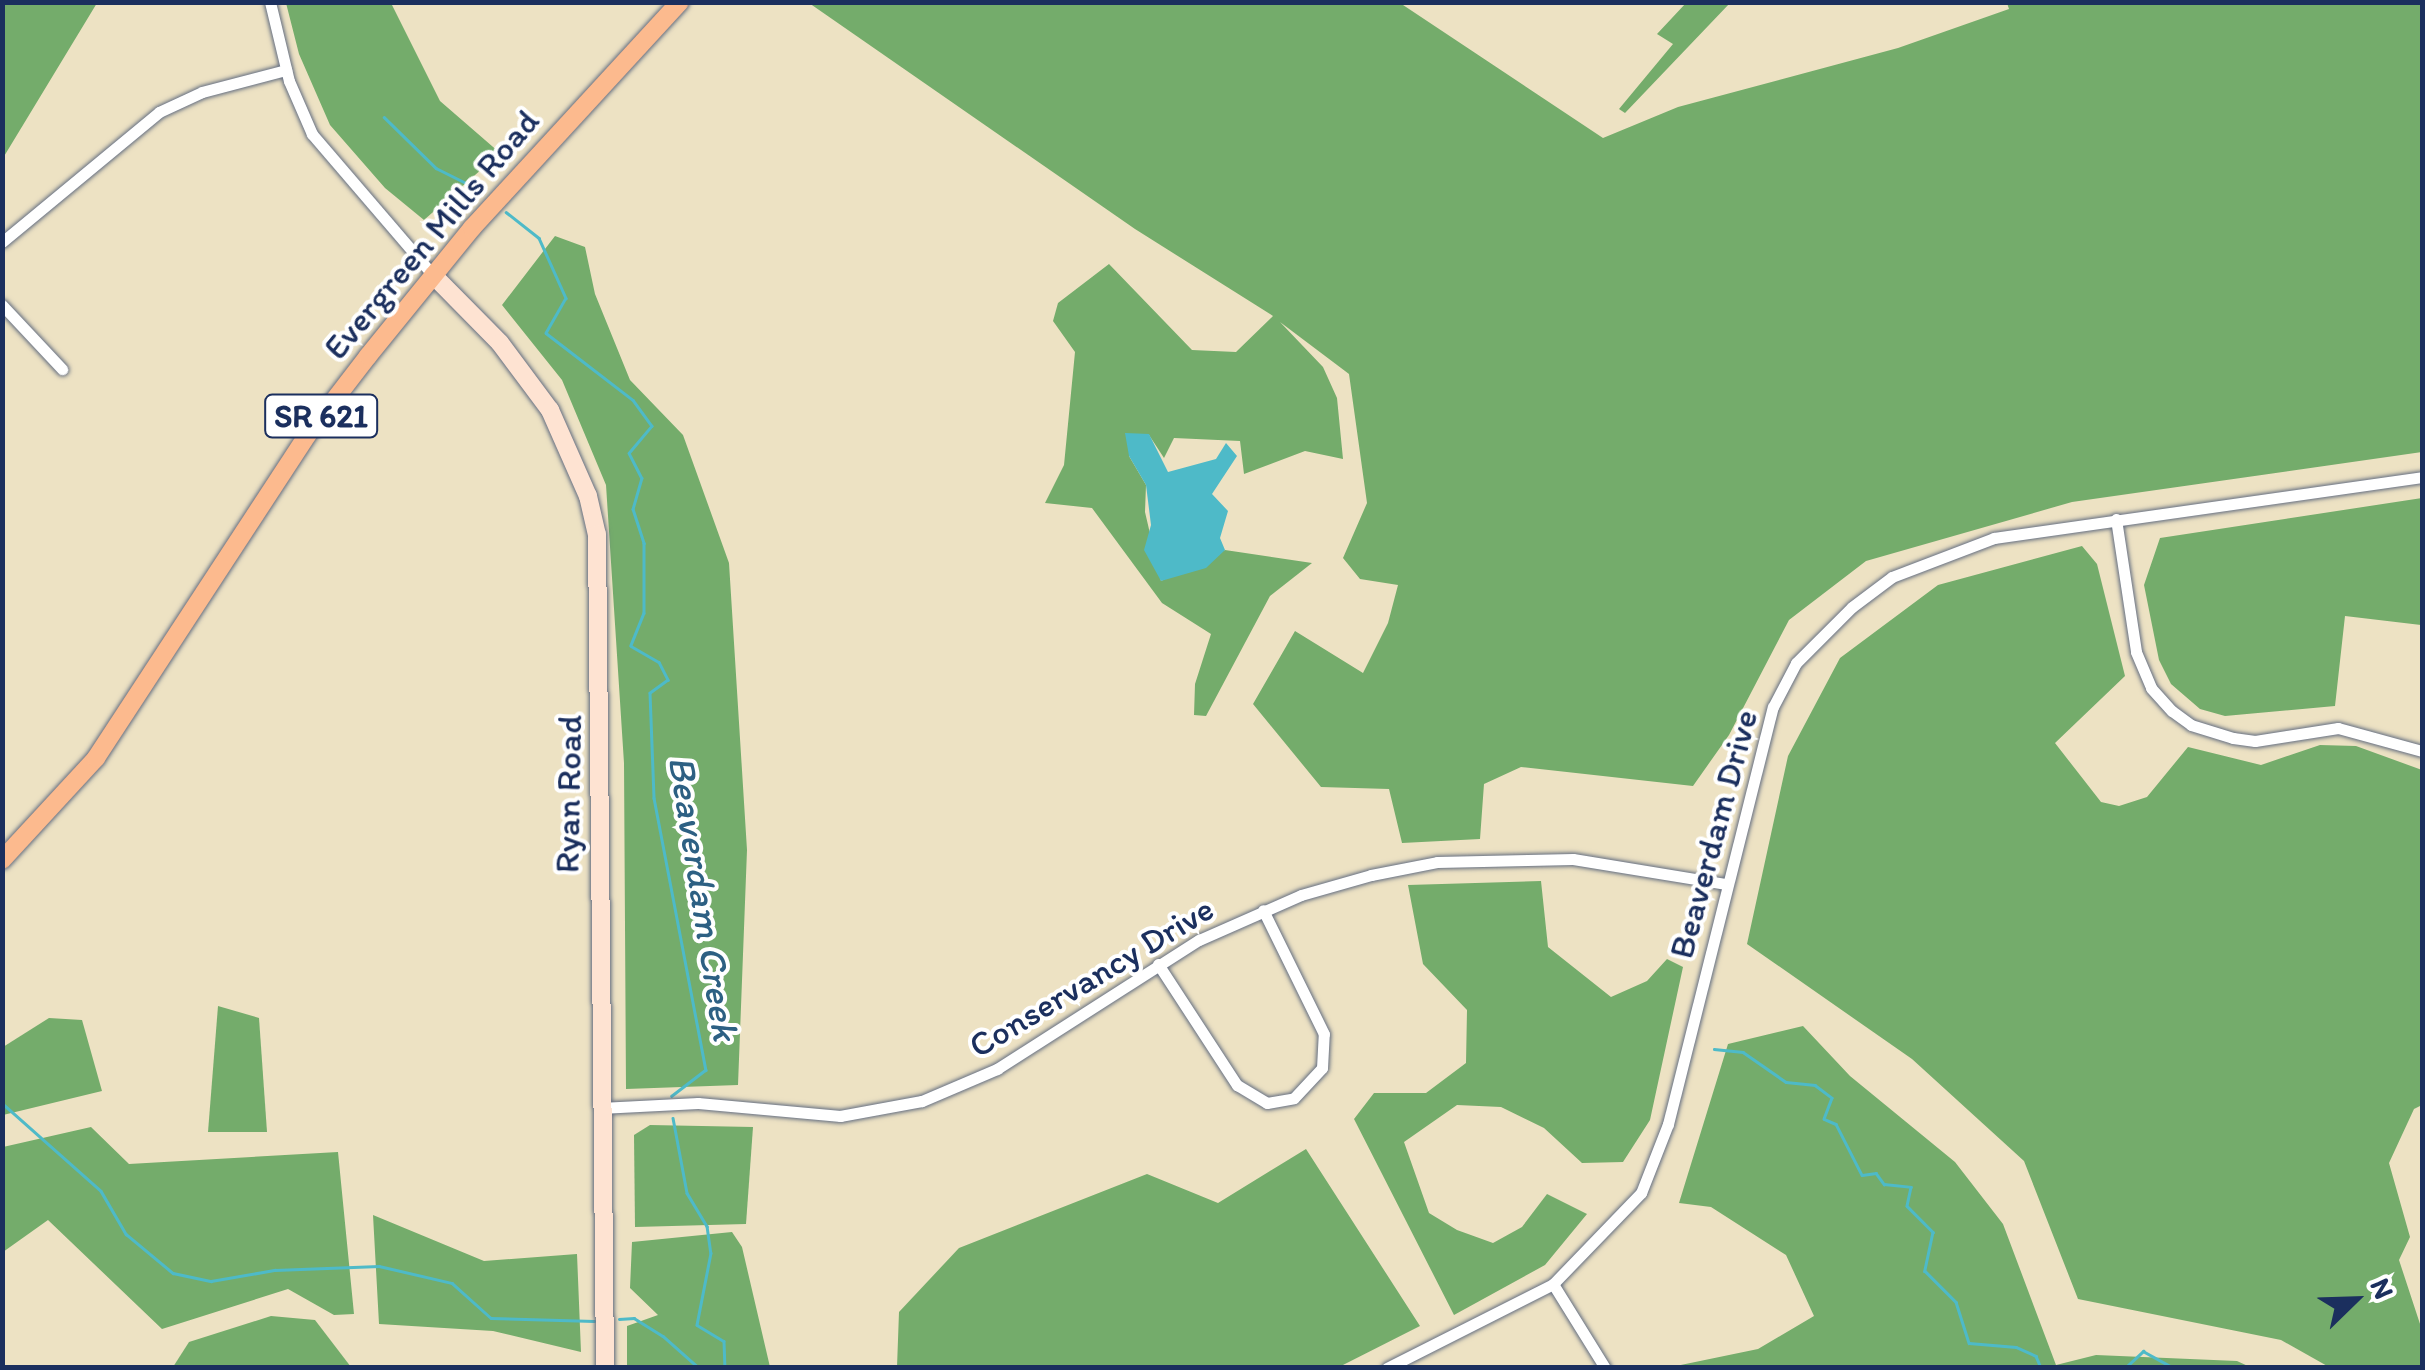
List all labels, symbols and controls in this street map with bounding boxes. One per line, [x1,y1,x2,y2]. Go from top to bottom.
street label: Evergreen Mills Road [315,101,547,367]
road number: SR 621 [264,389,378,443]
street label: Beaverdam Drive [1660,705,1766,963]
street label: Ryan Road [546,715,590,873]
water label: Beaverdam Creek [658,753,748,1043]
street label: Conservancy Drive [961,887,1221,1067]
north arrow [2305,1250,2405,1350]
text: N [2363,1273,2402,1304]

